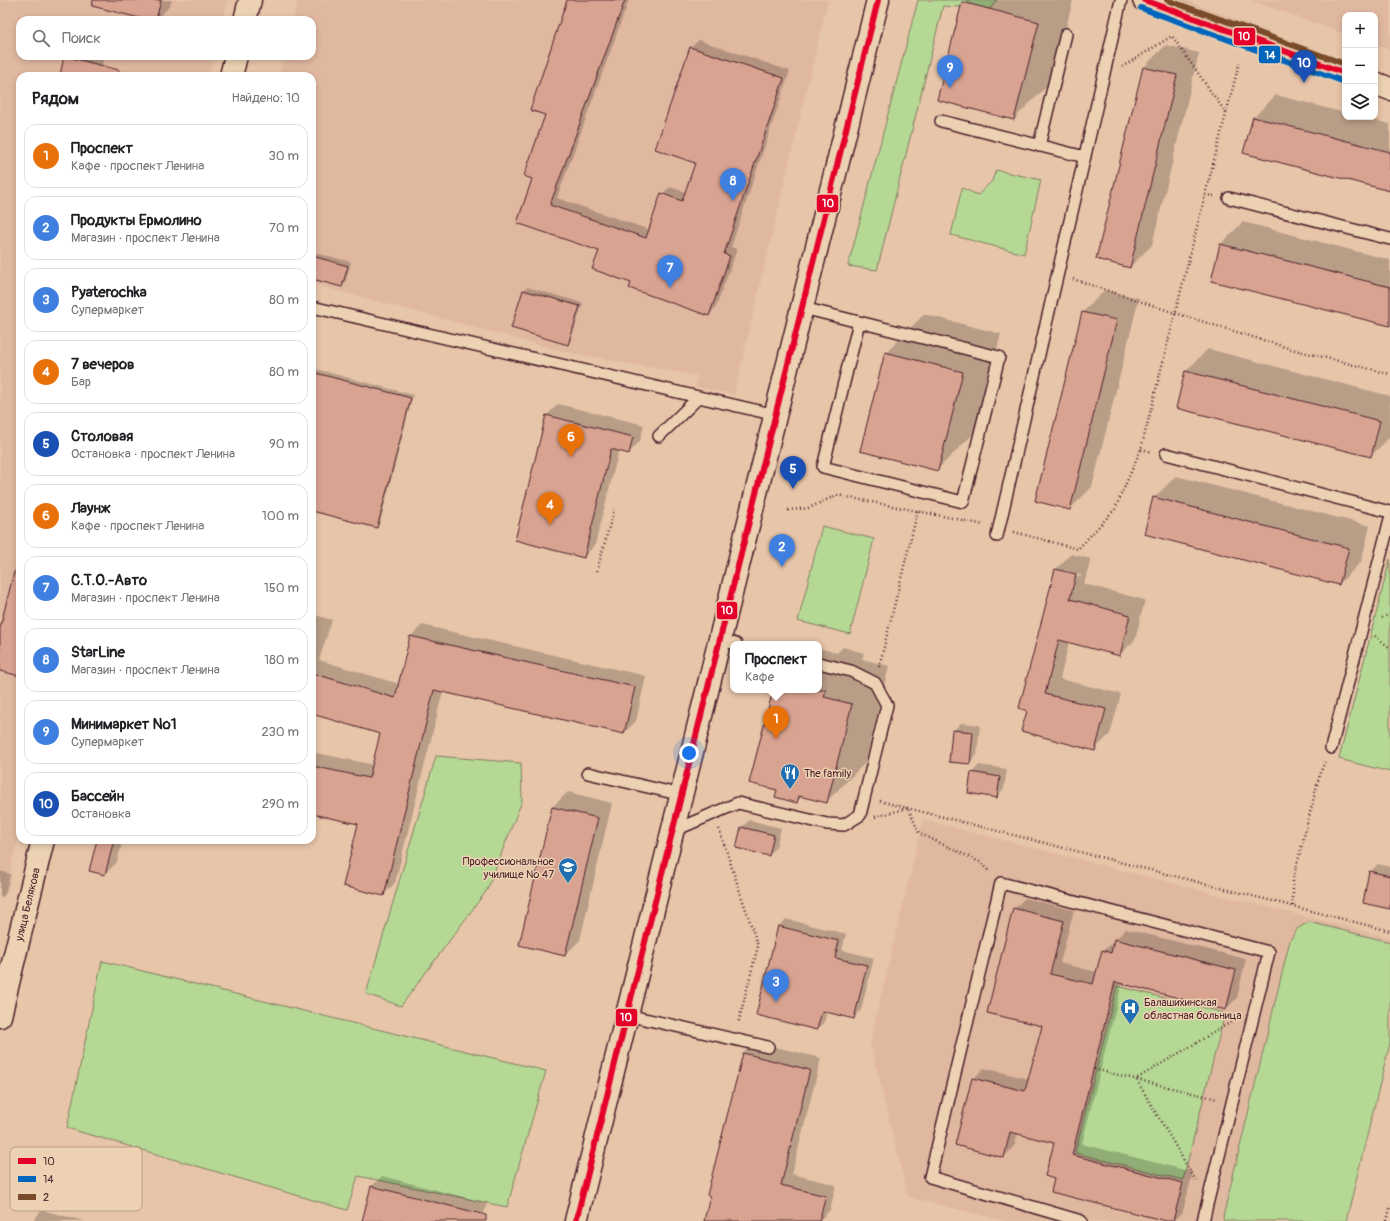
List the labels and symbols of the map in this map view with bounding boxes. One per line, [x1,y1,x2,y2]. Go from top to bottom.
line badge: 10 [1233,27,1256,46]
text: 10 [1238,30,1250,43]
line badge: 14 [1258,45,1281,64]
text: 14 [1265,49,1276,62]
pin: 10 [1291,50,1317,83]
pin: 9 [937,55,963,88]
pin: 8 [720,168,746,201]
line badge: 10 [816,194,839,213]
text: 10 [822,197,834,210]
pin: 7 [657,255,683,288]
pin: 6 [558,424,584,457]
pin: 5 [780,456,806,489]
pin: 4 [537,492,563,525]
pin: 2 [769,534,795,567]
line badge: 10 [716,601,738,620]
text: 10 [721,604,733,617]
pin: 1 [763,706,789,739]
your location [679,743,699,763]
restaurant icon: The family [779,762,801,790]
place label: The family [804,767,852,780]
place label: Профессиональное училище № 47 [463,855,555,881]
school or university icon: Профессиональное училище № 47 [557,856,579,884]
street label: улица Белякова [12,866,43,943]
pin: 3 [763,969,789,1002]
place label: Балашихинская областная больница [1144,996,1242,1022]
hospital icon: Балашихинская областная больница [1119,997,1141,1025]
line badge: 10 [615,1008,638,1027]
text: 10 [620,1011,632,1024]
legend [10,1147,142,1211]
text: 10 [43,1155,55,1168]
text: 14 [43,1173,54,1186]
text: 2 [43,1191,49,1204]

